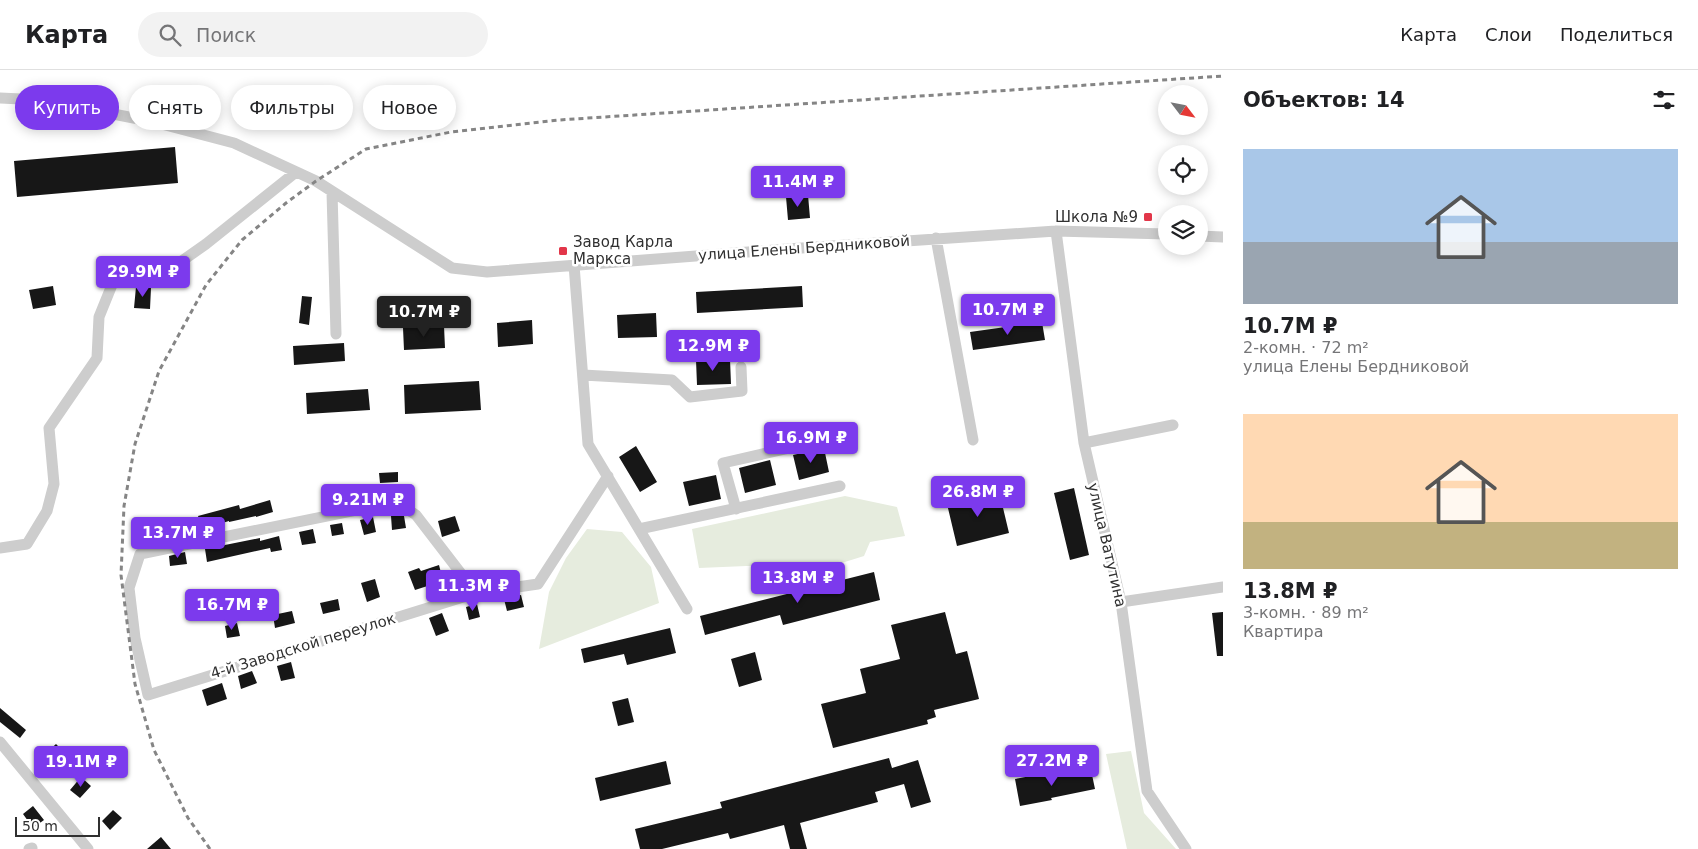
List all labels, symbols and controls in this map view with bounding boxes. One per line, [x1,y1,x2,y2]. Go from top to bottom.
search box [138,12,488,57]
text: Карта [25,21,108,49]
icon: search [156,21,184,49]
text: Поиск [196,24,256,46]
text: Карта [1400,24,1457,45]
text: Слои [1485,24,1532,45]
text: Поделиться [1560,24,1673,45]
chip: Купить [15,85,119,130]
chip: Снять [129,85,221,130]
chip: Фильтры [231,85,353,130]
chip: Новое [363,85,456,130]
north arrow [1158,85,1208,135]
map controls [1158,85,1208,255]
icon: filters [1650,86,1678,114]
text: Объектов: 14 [1243,88,1405,112]
button: locate [1158,145,1208,195]
pin: 11.4M ₽ [752,166,844,208]
text: 11.4M ₽ [762,172,834,191]
icon: home [1416,182,1506,272]
button: layers [1158,205,1208,255]
place label: Школа №9 [1055,208,1138,226]
marker: Школа №9 [1142,211,1154,223]
street label: улица Елены Бердниковой [698,232,910,264]
place label: Завод Карла Маркса [573,233,673,268]
marker: Завод Карла Маркса [557,245,569,257]
pin: 29.9M ₽ [97,256,189,298]
text: 29.9M ₽ [107,262,179,281]
pin: 10.7M ₽ [962,294,1054,336]
pin: 10.7M ₽ [378,296,470,338]
text: 10.7M ₽ [972,300,1044,319]
text: 10.7M ₽ [388,302,460,321]
text: 10.7M ₽ [1243,314,1338,338]
pin: 12.9M ₽ [667,330,759,372]
text: 12.9M ₽ [677,336,749,355]
text: 2-комн. · 72 m² [1243,338,1369,357]
text: улица Елены Бердниковой [1243,357,1469,376]
pin: 16.9M ₽ [765,422,857,464]
text: 16.9M ₽ [775,428,847,447]
icon: home [1416,447,1506,537]
pin: 26.8M ₽ [932,476,1024,518]
street label: улица Ватутина [1084,481,1130,609]
text: 26.8M ₽ [942,482,1014,501]
pin: 9.21M ₽ [322,484,414,526]
text: 9.21M ₽ [332,490,404,509]
pin: 13.7M ₽ [132,516,224,559]
text: 13.7M ₽ [142,523,214,542]
pin: 13.8M ₽ [752,562,844,604]
text: 13.8M ₽ [762,568,834,587]
pin: 11.3M ₽ [427,570,519,612]
text: 11.3M ₽ [437,576,509,595]
text: 13.8M ₽ [1243,579,1338,603]
pin: 16.7M ₽ [186,588,278,631]
text: 16.7M ₽ [196,595,268,614]
text: 3-комн. · 89 m² [1243,603,1369,622]
street label: 4-й Заводской переулок [208,609,398,683]
text: Квартира [1243,622,1323,641]
pin: 27.2M ₽ [1006,744,1098,787]
pin: 19.1M ₽ [35,746,127,788]
text: 27.2M ₽ [1016,751,1088,770]
text: 19.1M ₽ [45,752,117,771]
scale bar [15,814,100,837]
text: 50 m [22,818,58,834]

